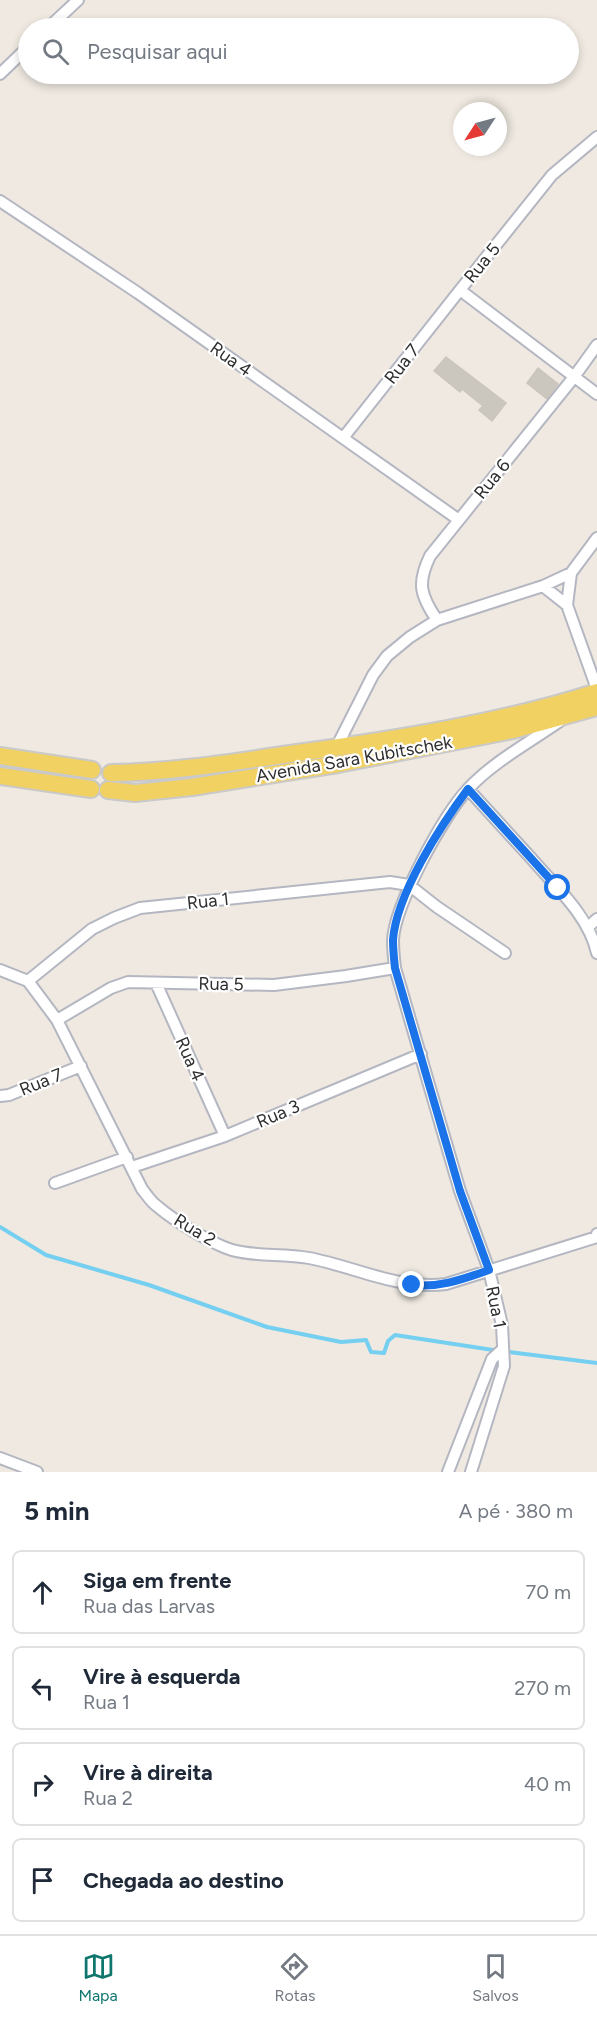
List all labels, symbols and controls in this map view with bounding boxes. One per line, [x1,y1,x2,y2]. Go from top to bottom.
search box [18,18,579,84]
icon: search [39,35,72,68]
text: Pesquisar aqui [87,38,228,65]
north arrow [453,102,507,156]
street label: Rua 5 [459,238,505,288]
street label: Rua 4 [206,337,256,381]
street label: Rua 7 [380,339,425,388]
street label: Rua 6 [469,455,515,503]
street label: Avenida Sara Kubitschek [254,731,454,787]
route start [544,874,570,900]
street label: Rua 1 [186,888,230,914]
street label: Rua 5 [198,973,244,995]
street label: Rua 4 [171,1033,209,1085]
street label: Rua 7 [16,1063,66,1101]
street label: Rua 3 [253,1095,303,1133]
street label: Rua 2 [170,1209,220,1251]
route end [398,1271,424,1297]
street label: Rua 1 [481,1284,511,1330]
text: 5 min [24,1495,90,1527]
text: A pé · 380 m [459,1499,573,1523]
text: Siga em frente [83,1567,231,1594]
icon: ahead [26,1576,59,1609]
text: 70 m [525,1580,571,1604]
text: Rua das Larvas [83,1594,215,1618]
text: Vire à esquerda [83,1663,241,1690]
icon: left [26,1672,59,1705]
text: 270 m [514,1676,571,1700]
text: Rua 1 [83,1690,130,1714]
text: Vire à direita [83,1759,213,1786]
icon: right [26,1768,59,1801]
text: 40 m [524,1772,571,1796]
text: Rua 2 [83,1786,133,1810]
icon: arrive [26,1864,59,1897]
text: Chegada ao destino [83,1867,284,1894]
tab: Mapa [78,1950,118,2005]
tab: Rotas [275,1950,315,2005]
tab: Salvos [472,1950,519,2005]

